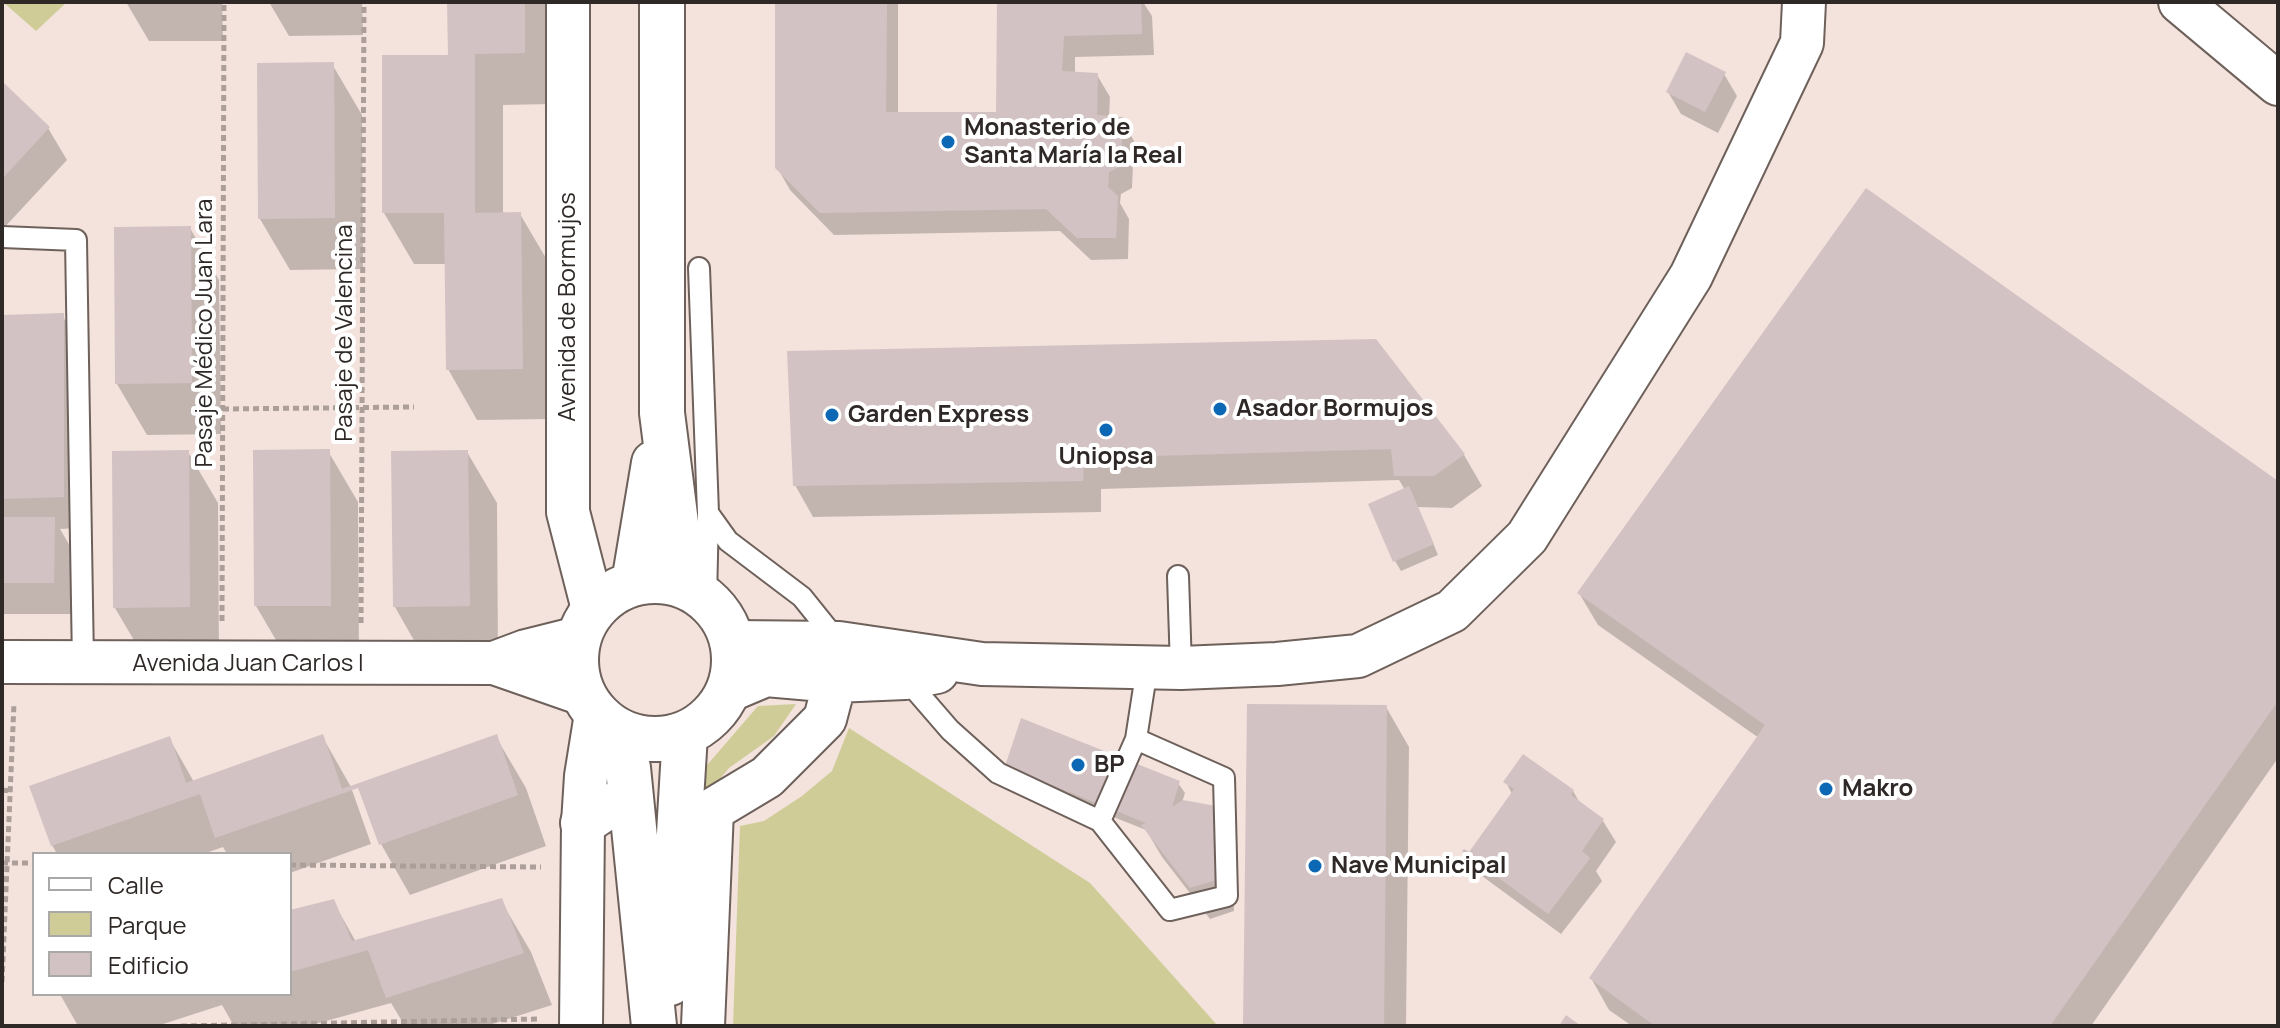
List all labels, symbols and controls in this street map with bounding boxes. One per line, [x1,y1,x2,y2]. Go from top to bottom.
place label: Monasterio de Santa María la Real [964,114,1183,170]
marker: Monasterio de Santa María la Real [939,133,957,151]
street label: Avenida de Bormujos [554,192,582,422]
street label: Pasaje Médico Juan Lara [191,199,219,467]
street label: Pasaje de Valencina [331,224,359,442]
place label: Asador Bormujos [1236,395,1434,423]
marker: Asador Bormujos [1211,400,1229,418]
place label: Garden Express [848,401,1029,429]
marker: Garden Express [823,406,841,424]
marker: Uniopsa [1097,421,1115,439]
place label: Uniopsa [1058,443,1154,471]
street label: Avenida Juan Carlos I [132,650,364,678]
place label: BP [1094,751,1124,779]
marker: BP [1069,756,1087,774]
place label: Makro [1842,775,1913,803]
marker: Makro [1817,780,1835,798]
legend [32,852,292,996]
place label: Nave Municipal [1331,852,1506,880]
marker: Nave Municipal [1306,857,1324,875]
text: Calle [108,868,164,901]
text: Parque [108,908,186,941]
text: Edificio [108,948,189,981]

